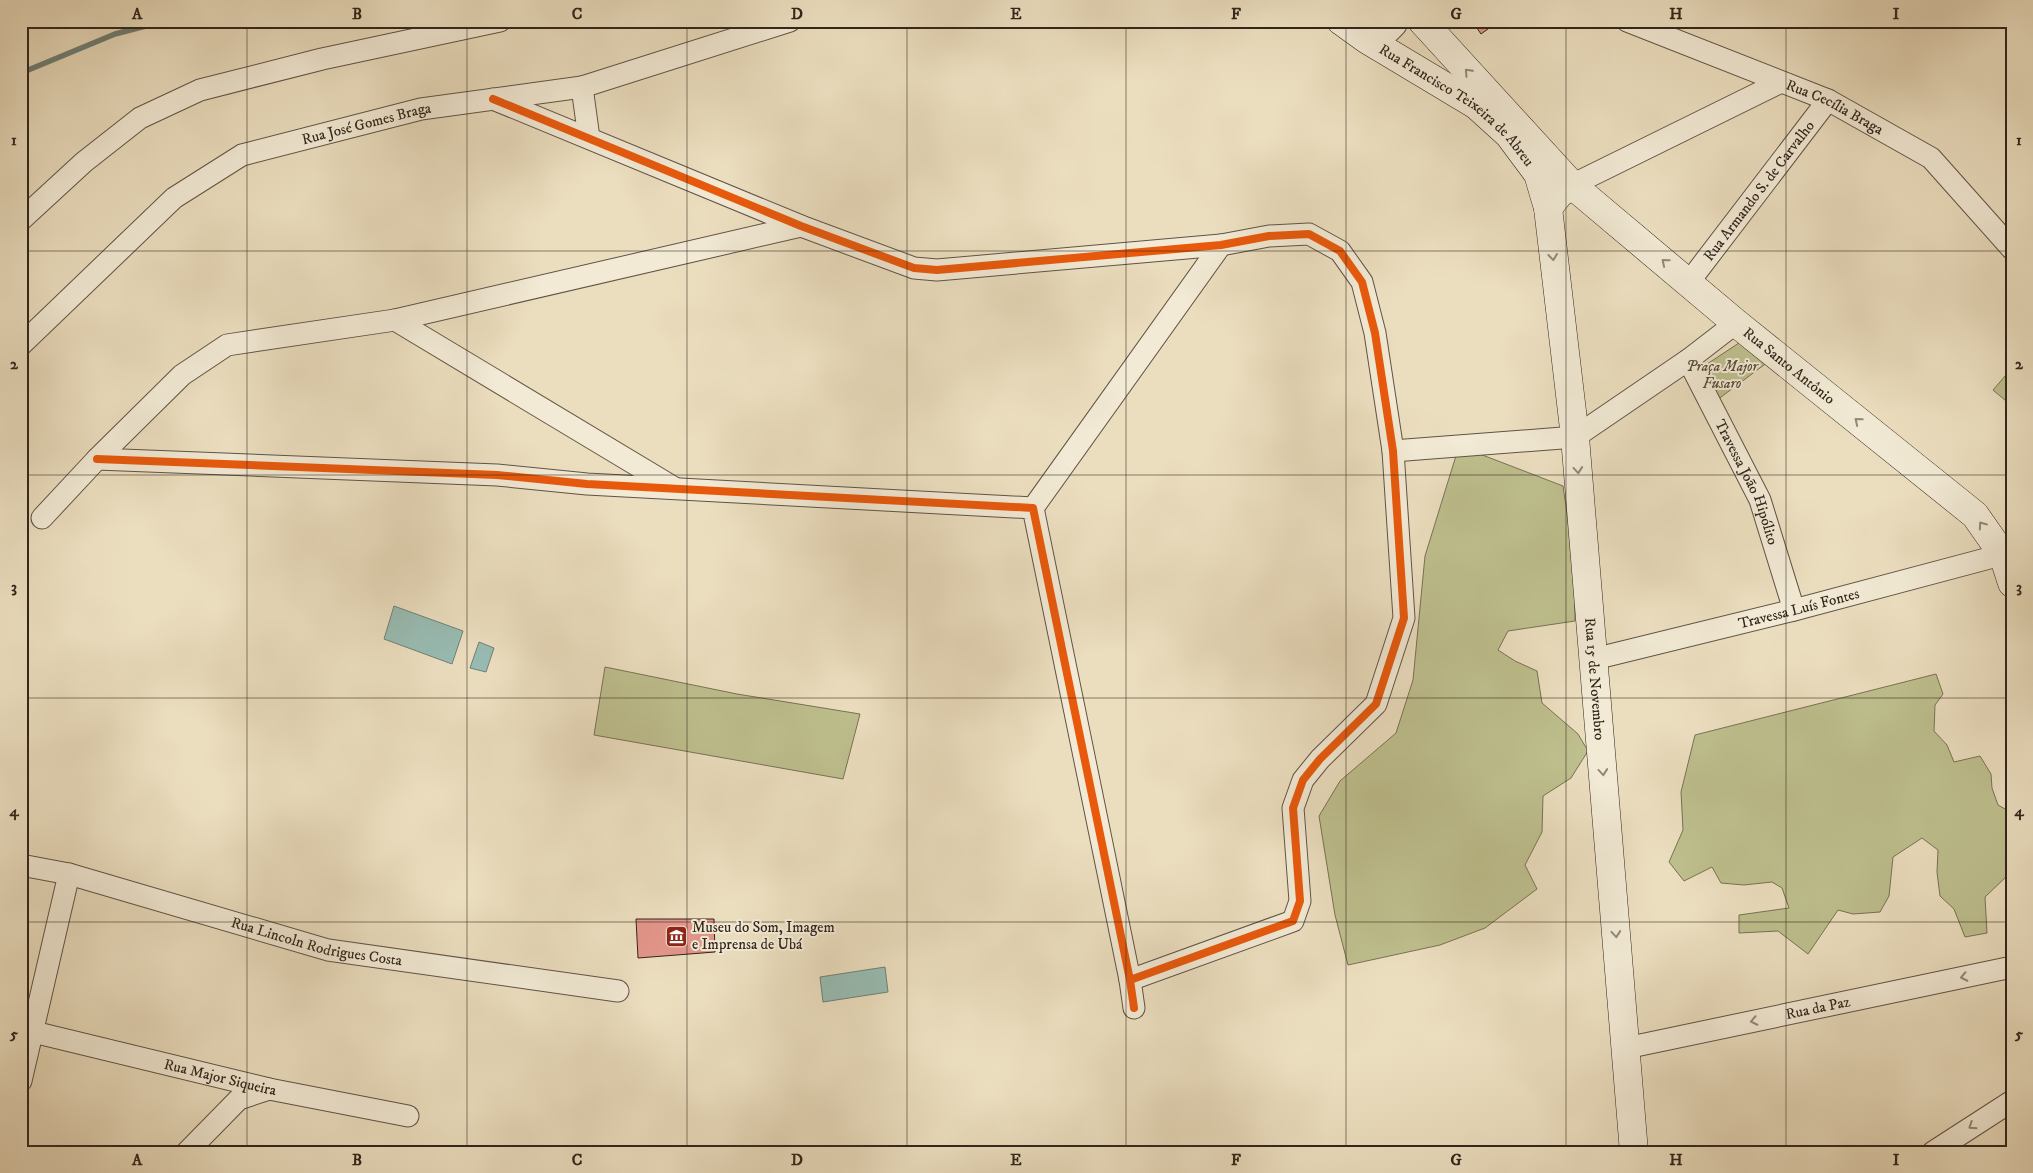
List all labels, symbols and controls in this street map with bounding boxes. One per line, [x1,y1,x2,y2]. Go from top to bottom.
text: A [131,4,143,24]
text: B [352,4,362,24]
text: C [572,4,582,24]
text: D [791,4,803,24]
text: E [1010,4,1022,24]
text: F [1231,4,1241,24]
text: G [1450,4,1462,24]
text: H [1669,4,1683,24]
text: I [1893,4,1900,24]
street label: Rua Francisco Teixeira de Abreu [1375,40,1538,170]
one-way arrow [1465,68,1474,77]
street label: Rua Cecília Braga [1783,75,1887,140]
street label: Rua José Gomes Braga [300,99,433,149]
street label: Rua Armando S. de Carvalho [1700,117,1819,265]
text: 1 [11,130,17,150]
text: 1 [2016,130,2022,150]
one-way arrow [1548,252,1558,261]
one-way arrow [1662,259,1671,268]
street label: Rua Santo Antônio [1739,323,1839,409]
text: 2 [10,354,19,374]
text: 2 [2015,354,2024,374]
park label: Praça Major Fusaro [1686,357,1760,393]
street label: Travessa João Hipólito [1710,416,1782,547]
one-way arrow [1855,419,1864,427]
one-way arrow [1572,466,1583,474]
one-way arrow [1979,521,1988,531]
text: 3 [11,577,17,597]
text: 3 [2016,577,2022,597]
street label: Travessa Luís Fontes [1737,584,1861,633]
street label: Rua 15 de Novembro [1580,617,1609,741]
one-way arrow [1597,768,1608,776]
text: 4 [8,801,19,821]
text: 4 [2013,801,2024,821]
street label: Rua Lincoln Rodrigues Costa [229,913,404,970]
place label: Museu do Som, Imagem e Imprensa de Ubá [692,918,835,954]
museum icon: Museu do Som, Imagem e Imprensa de Ubá [664,924,688,948]
one-way arrow [1610,930,1621,938]
one-way arrow [1960,971,1968,982]
street label: Rua da Paz [1784,992,1852,1024]
one-way arrow [1749,1015,1758,1026]
text: 5 [9,1024,18,1044]
text: 5 [2014,1024,2023,1044]
street label: Rua Major Siqueira [162,1055,279,1100]
one-way arrow [1969,1120,1978,1130]
text: A [131,1150,143,1170]
text: B [352,1150,362,1170]
text: C [572,1150,582,1170]
text: D [791,1150,803,1170]
text: E [1010,1150,1022,1170]
text: F [1231,1150,1241,1170]
text: G [1450,1150,1462,1170]
text: H [1669,1150,1683,1170]
text: I [1893,1150,1900,1170]

